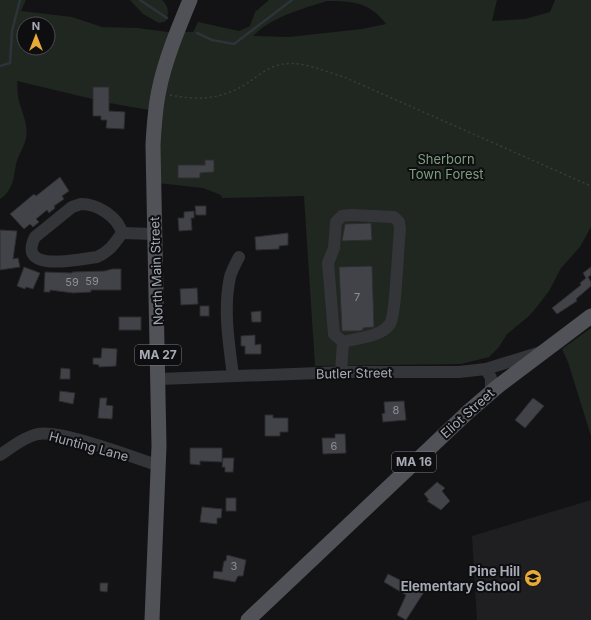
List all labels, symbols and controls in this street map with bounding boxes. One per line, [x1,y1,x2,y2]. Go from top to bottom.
north arrow [16,16,56,56]
text: N [32,19,40,33]
park label: Sherborn Town Forest [408,151,484,182]
street label: North Main Street [146,217,166,325]
house number: 59 [85,274,99,288]
house number: 59 [65,275,79,289]
house number: 7 [354,290,360,304]
road number: MA 27 [135,345,181,365]
street label: Butler Street [316,364,392,382]
street label: Eliot Street [437,385,497,441]
house number: 8 [393,403,400,417]
street label: Hunting Lane [47,428,131,464]
house number: 6 [331,439,338,453]
road number: MA 16 [392,452,436,472]
house number: 3 [231,559,238,573]
place label: Pine Hill Elementary School [401,563,520,594]
school or university icon: Pine Hill Elementary School [523,568,543,588]

